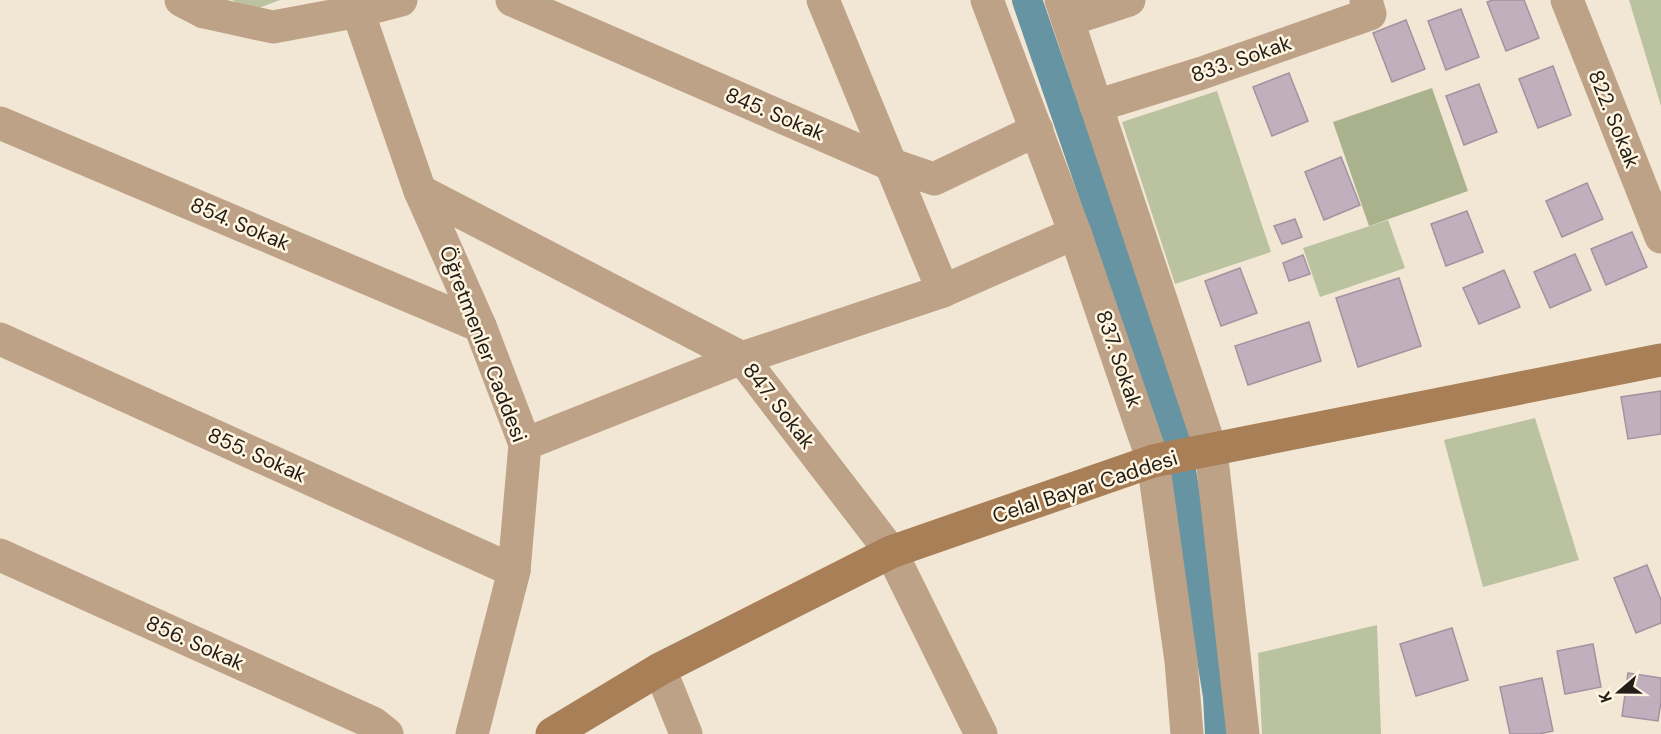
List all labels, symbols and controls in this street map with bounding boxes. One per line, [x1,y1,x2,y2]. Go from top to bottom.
street label: 833. Sokak [1187,29,1295,89]
street label: 822. Sokak [1582,66,1647,173]
street label: 845. Sokak [721,81,829,148]
street label: 854. Sokak [186,191,294,258]
street label: Öğretmenler Caddesi [433,242,533,446]
street label: 837. Sokak [1089,306,1149,412]
street label: 847. Sokak [736,357,822,455]
street label: 855. Sokak [203,421,311,489]
street label: Celal Bayar Caddesi [989,444,1181,530]
street label: 856. Sokak [141,609,249,677]
north arrow [1589,662,1649,722]
text: K [1594,688,1617,705]

